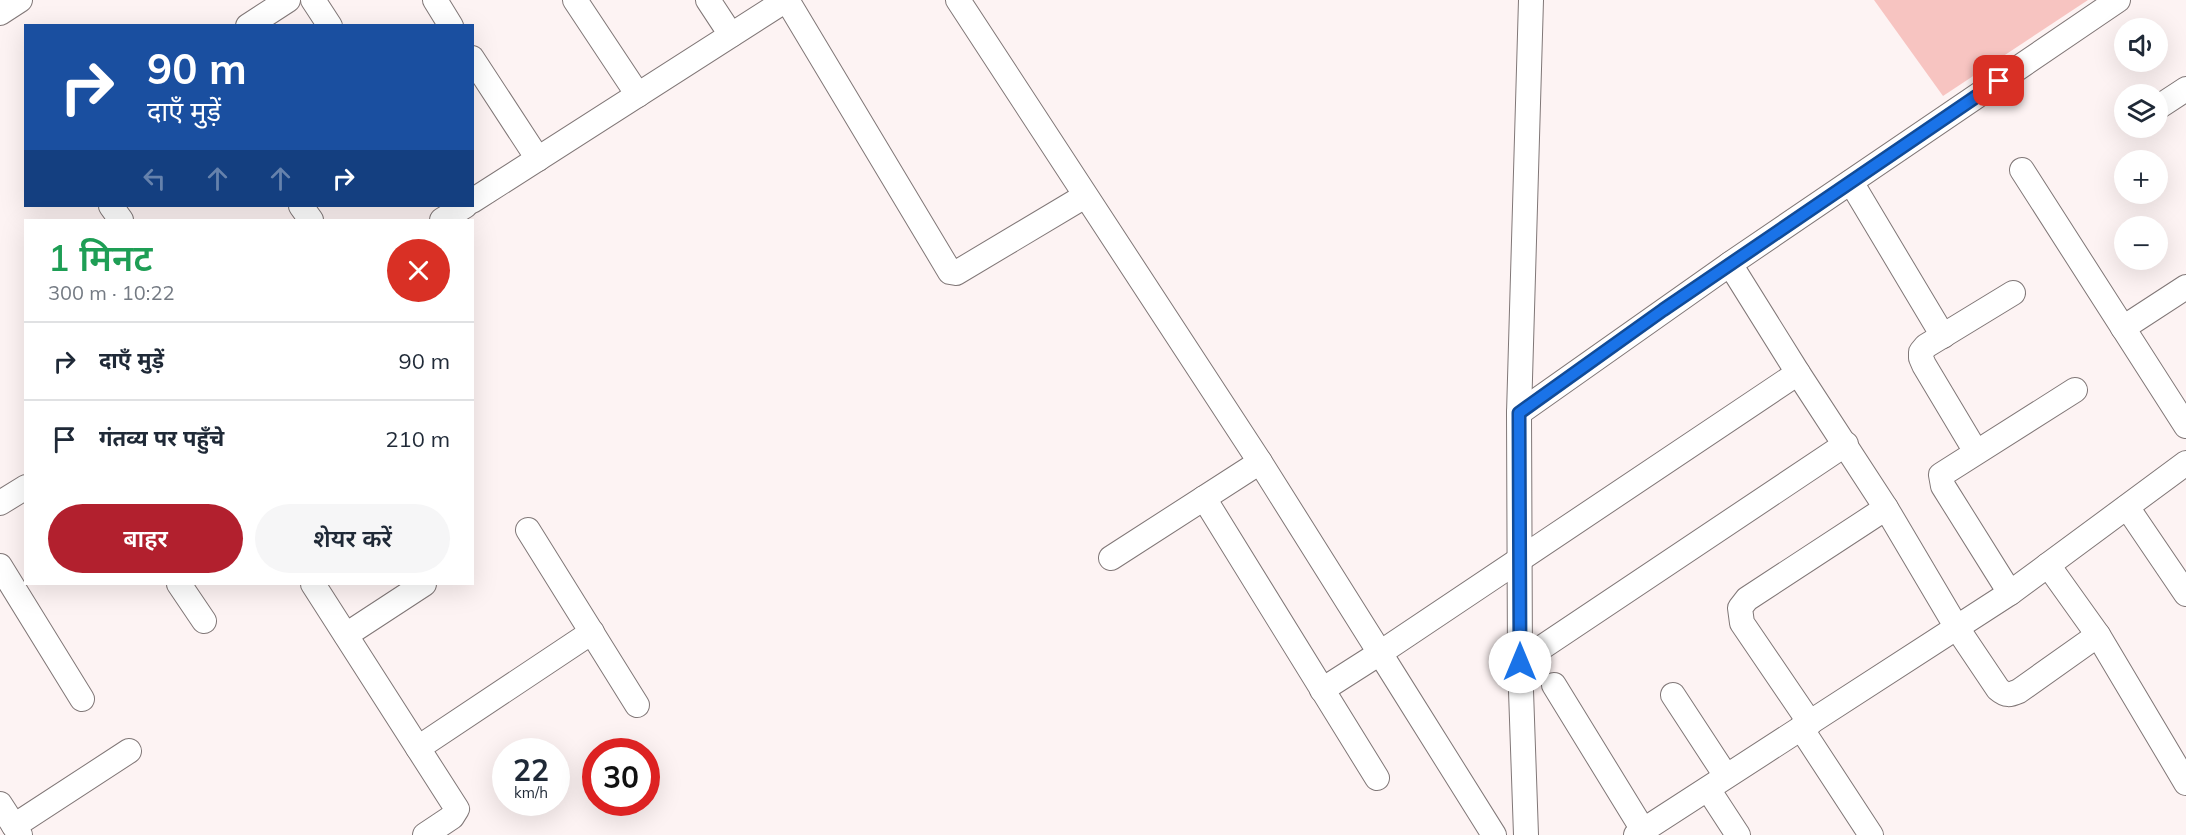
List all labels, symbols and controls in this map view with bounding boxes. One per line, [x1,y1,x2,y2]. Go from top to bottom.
map controls [2114,18,2168,270]
button: sound [2114,18,2168,72]
text: 90 m [147,42,247,95]
icon: right [48,48,126,126]
pin [1973,55,2024,106]
icon: arrive [1982,64,2015,97]
button: layers [2114,84,2168,138]
text: दाएँ मुड़ें [147,94,221,128]
button: + [2114,150,2168,204]
icon: left [138,162,171,195]
icon: ahead [201,162,234,195]
icon: ahead [264,162,297,195]
icon: right [327,162,360,195]
button: − [2114,216,2168,270]
text: 1 मिनट [48,235,152,280]
button: close [387,239,450,302]
text: 300 m · 10:22 [48,280,174,305]
icon: right [48,345,81,378]
text: दाएँ मुड़ें [99,346,164,374]
text: 90 m [399,347,450,375]
icon: arrive [48,423,81,456]
text: गंतव्य पर पहुँचे [99,424,224,452]
text: 210 m [385,425,450,453]
button: बाहर [48,504,243,573]
button: शेयर करें [255,504,450,573]
position arrow [1488,630,1552,694]
speed limit sign: 30 [582,738,660,816]
text: 22 [513,751,549,789]
text: km/h [514,783,548,802]

